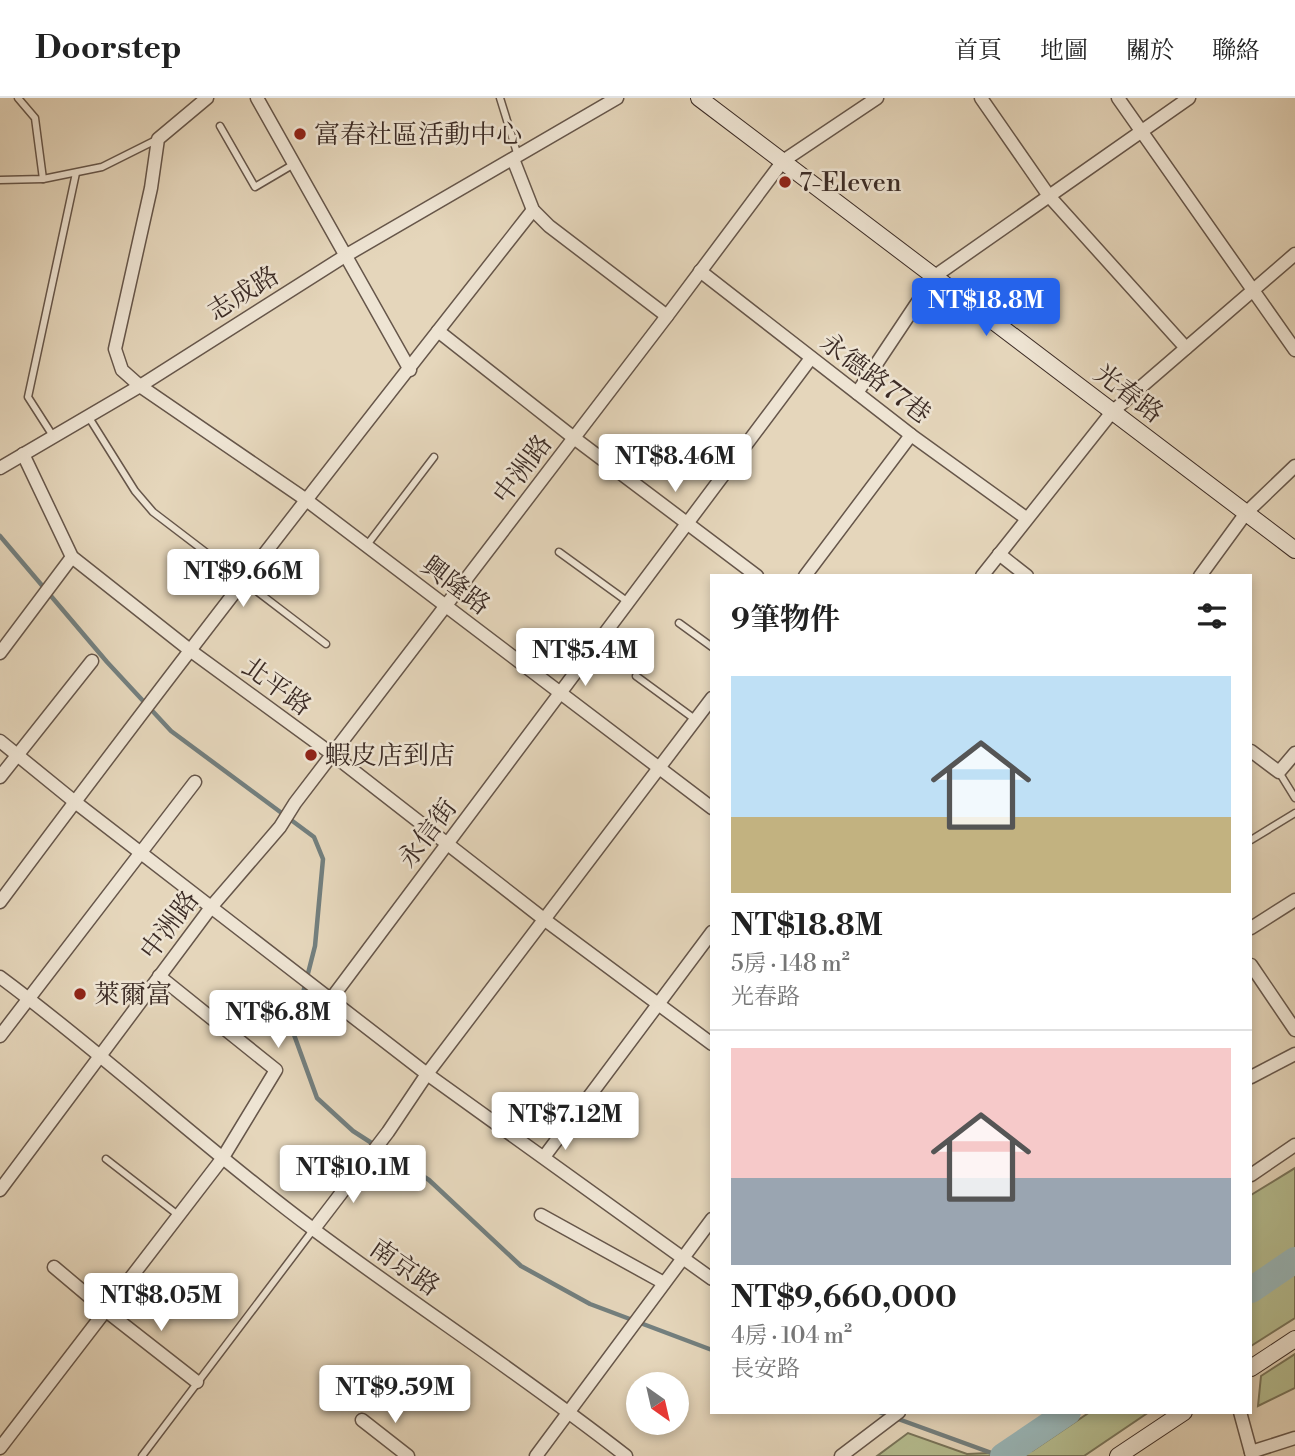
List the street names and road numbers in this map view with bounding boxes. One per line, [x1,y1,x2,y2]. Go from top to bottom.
street label: 志成路 [202,260,285,328]
street label: 永德路77巷 [814,327,937,431]
street label: 光春路 [1088,358,1169,430]
street label: 中洲路 [487,429,559,510]
street label: 興隆路 [415,550,496,622]
street label: 北平路 [235,651,317,723]
street label: 永信街 [392,793,464,874]
street label: 中洲路 [134,885,206,966]
street label: 南京路 [363,1232,446,1303]

